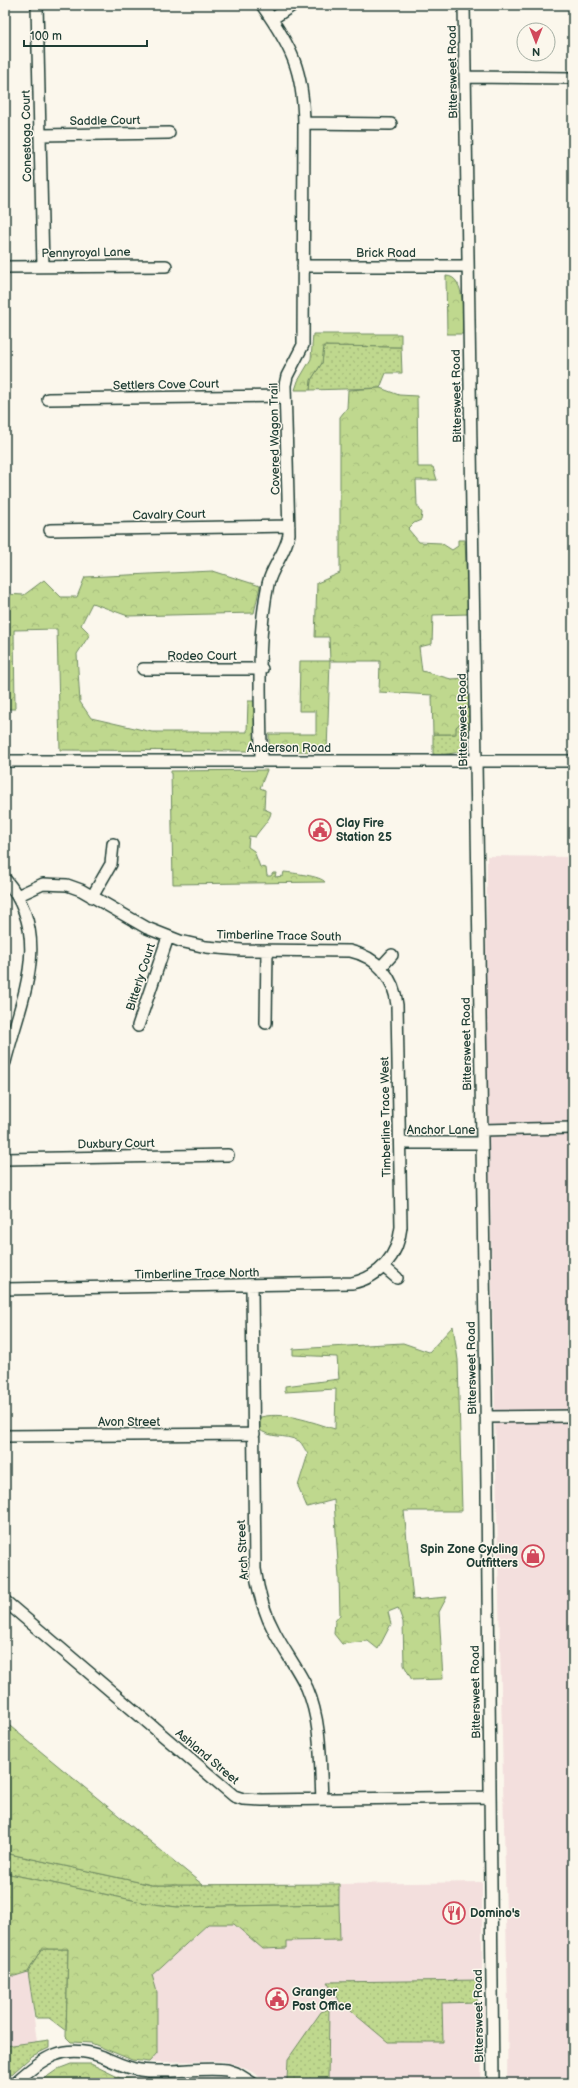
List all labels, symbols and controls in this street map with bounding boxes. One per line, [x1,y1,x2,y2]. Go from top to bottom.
scale bar [24,22,147,48]
north arrow [516,22,556,62]
street label: Bittersweet Road [445,25,461,119]
text: 100 m [30,29,62,44]
text: N [532,45,540,58]
street label: Conestoga Court [19,89,35,182]
street label: Saddle Court [69,113,141,129]
street label: Pennyroyal Lane [41,245,131,261]
street label: Brick Road [356,246,416,261]
street label: Bittersweet Road [449,349,465,443]
street label: Settlers Cove Court [113,377,220,393]
street label: Covered Wagon Trail [267,383,283,495]
street label: Cavalry Court [132,507,206,523]
street label: Rodeo Court [167,649,237,664]
street label: Bittersweet Road [455,673,471,767]
street label: Anderson Road [247,741,331,756]
place label: Clay Fire Station 25 [336,816,392,845]
public building icon: Clay Fire Station 25 [307,817,333,843]
street label: Timberline Trace South [216,927,342,945]
street label: Bitterly Court [123,941,159,1013]
street label: Bittersweet Road [459,997,475,1091]
street label: Timberline Trace West [377,1056,395,1178]
street label: Anchor Lane [407,1123,475,1138]
street label: Duxbury Court [77,1136,155,1152]
street label: Timberline Trace North [134,1265,260,1283]
street label: Bittersweet Road [464,1321,480,1415]
street label: Avon Street [98,1415,160,1430]
street label: Arch Street [234,1519,252,1581]
place label: Spin Zone Cycling Outfitters [420,1542,518,1571]
shop icon: Spin Zone Cycling Outfitters [520,1543,546,1569]
street label: Bittersweet Road [468,1645,484,1739]
street label: Ashland Street [172,1726,242,1788]
restaurant icon: Domino's [441,1900,467,1926]
place label: Domino's [470,1906,520,1921]
street label: Bittersweet Road [471,1969,487,2063]
place label: Granger Post Office [292,1985,351,2014]
public building icon: Granger Post Office [264,1986,290,2012]

